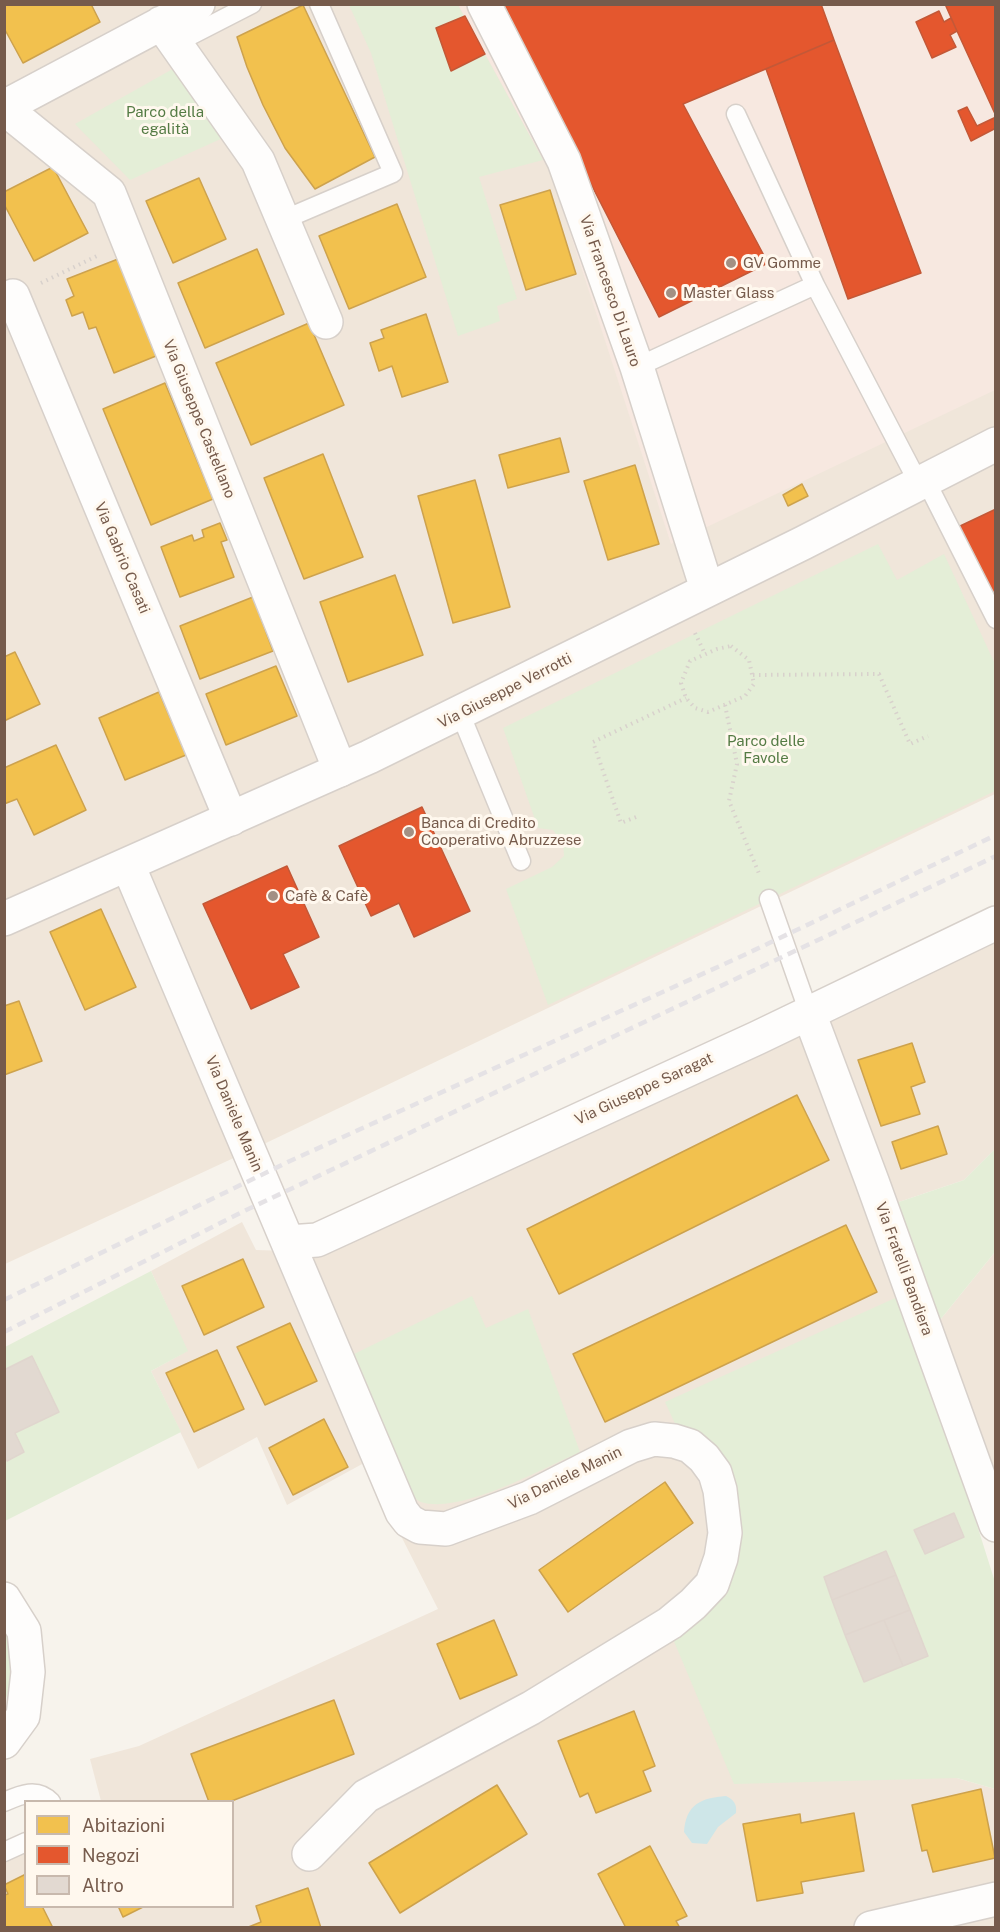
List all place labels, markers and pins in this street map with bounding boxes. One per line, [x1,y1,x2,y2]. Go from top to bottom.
place label: GV Gomme [743,254,821,272]
marker: GV Gomme [724,256,738,270]
place label: Master Glass [683,284,774,302]
marker: Master Glass [664,286,678,300]
place label: Banca di Credito Cooperativo Abruzzese [421,814,582,849]
marker: Banca di Credito Cooperativo Abruzzese [402,825,416,839]
place label: Cafè & Cafè [285,887,368,905]
marker: Cafè & Cafè [266,889,280,903]

